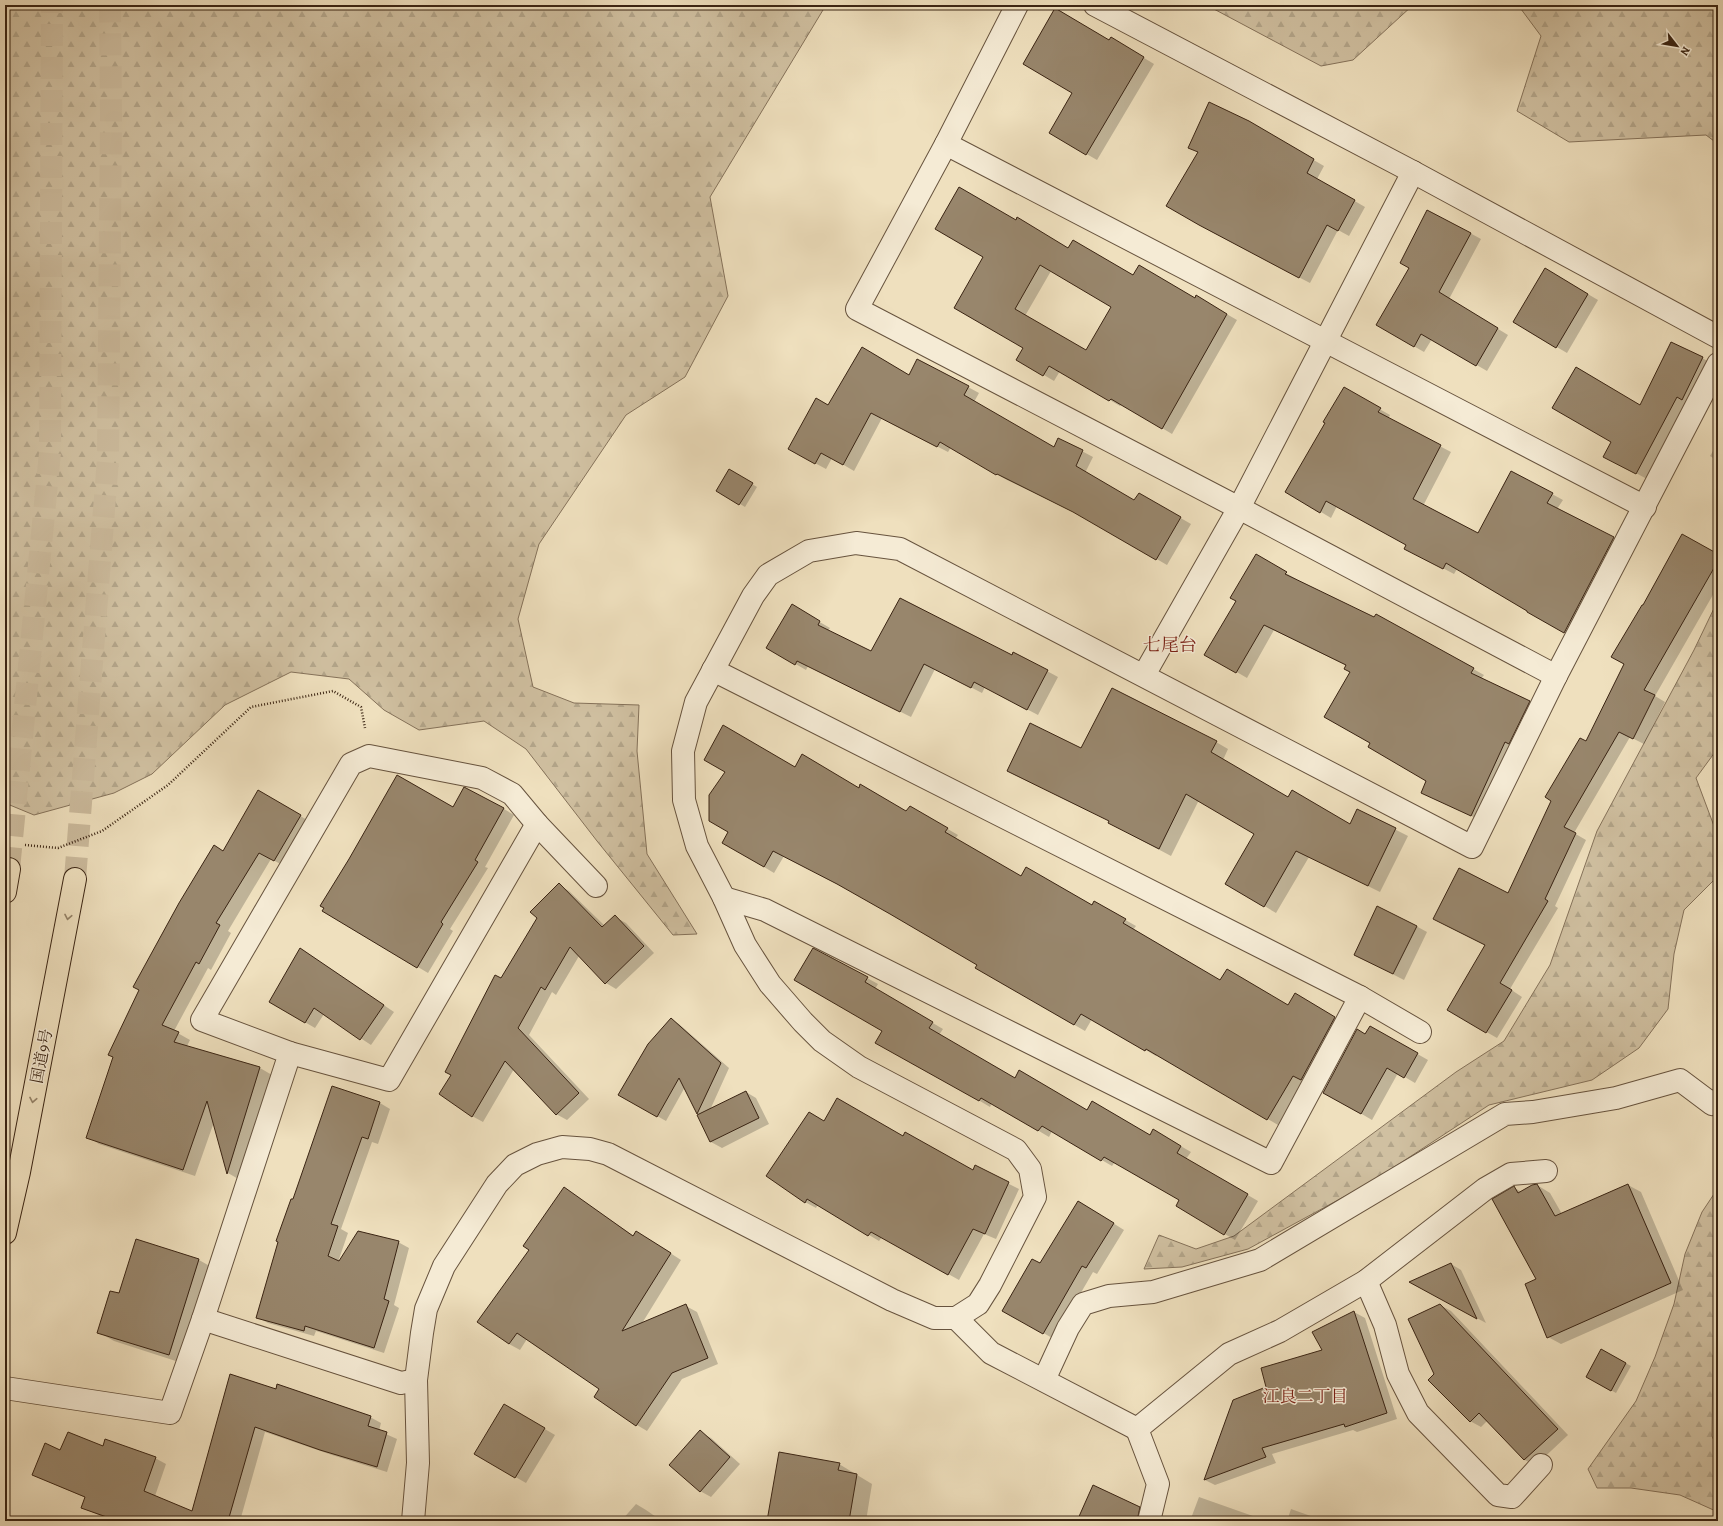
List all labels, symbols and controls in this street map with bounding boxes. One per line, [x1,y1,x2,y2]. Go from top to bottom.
north arrow [1657,26,1697,66]
text: N [1677,44,1694,58]
district label: 七尾台 [1143,633,1197,657]
one-way arrow [64,914,72,920]
street label: 国道9号 [26,1027,58,1085]
one-way arrow [29,1097,37,1103]
district label: 江良二丁目 [1263,1385,1348,1408]

